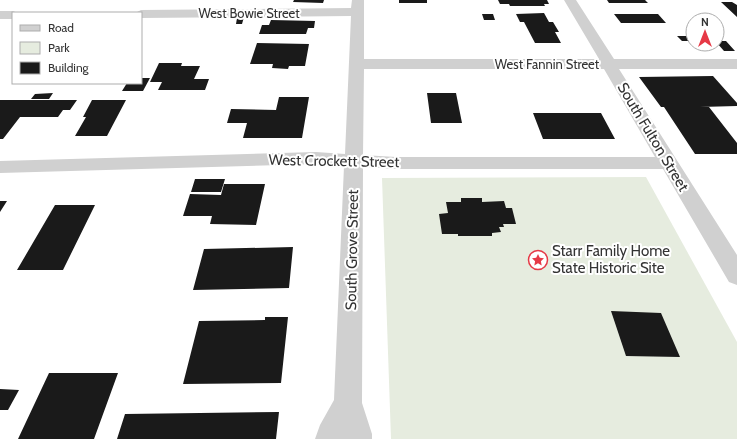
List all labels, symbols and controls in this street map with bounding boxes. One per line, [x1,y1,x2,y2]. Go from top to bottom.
street label: West Bowie Street [198,5,300,21]
legend [12,12,142,84]
north arrow [685,12,725,52]
text: N [701,15,709,29]
text: Road [48,20,74,35]
text: Park [48,40,70,55]
street label: West Fannin Street [495,56,600,72]
text: Building [48,60,90,75]
street label: South Fulton Street [613,79,693,195]
street label: West Crockett Street [268,151,400,171]
street label: South Grove Street [342,189,362,311]
place label: Starr Family Home State Historic Site [552,242,670,277]
place icon: Starr Family Home State Historic Site [527,249,549,271]

